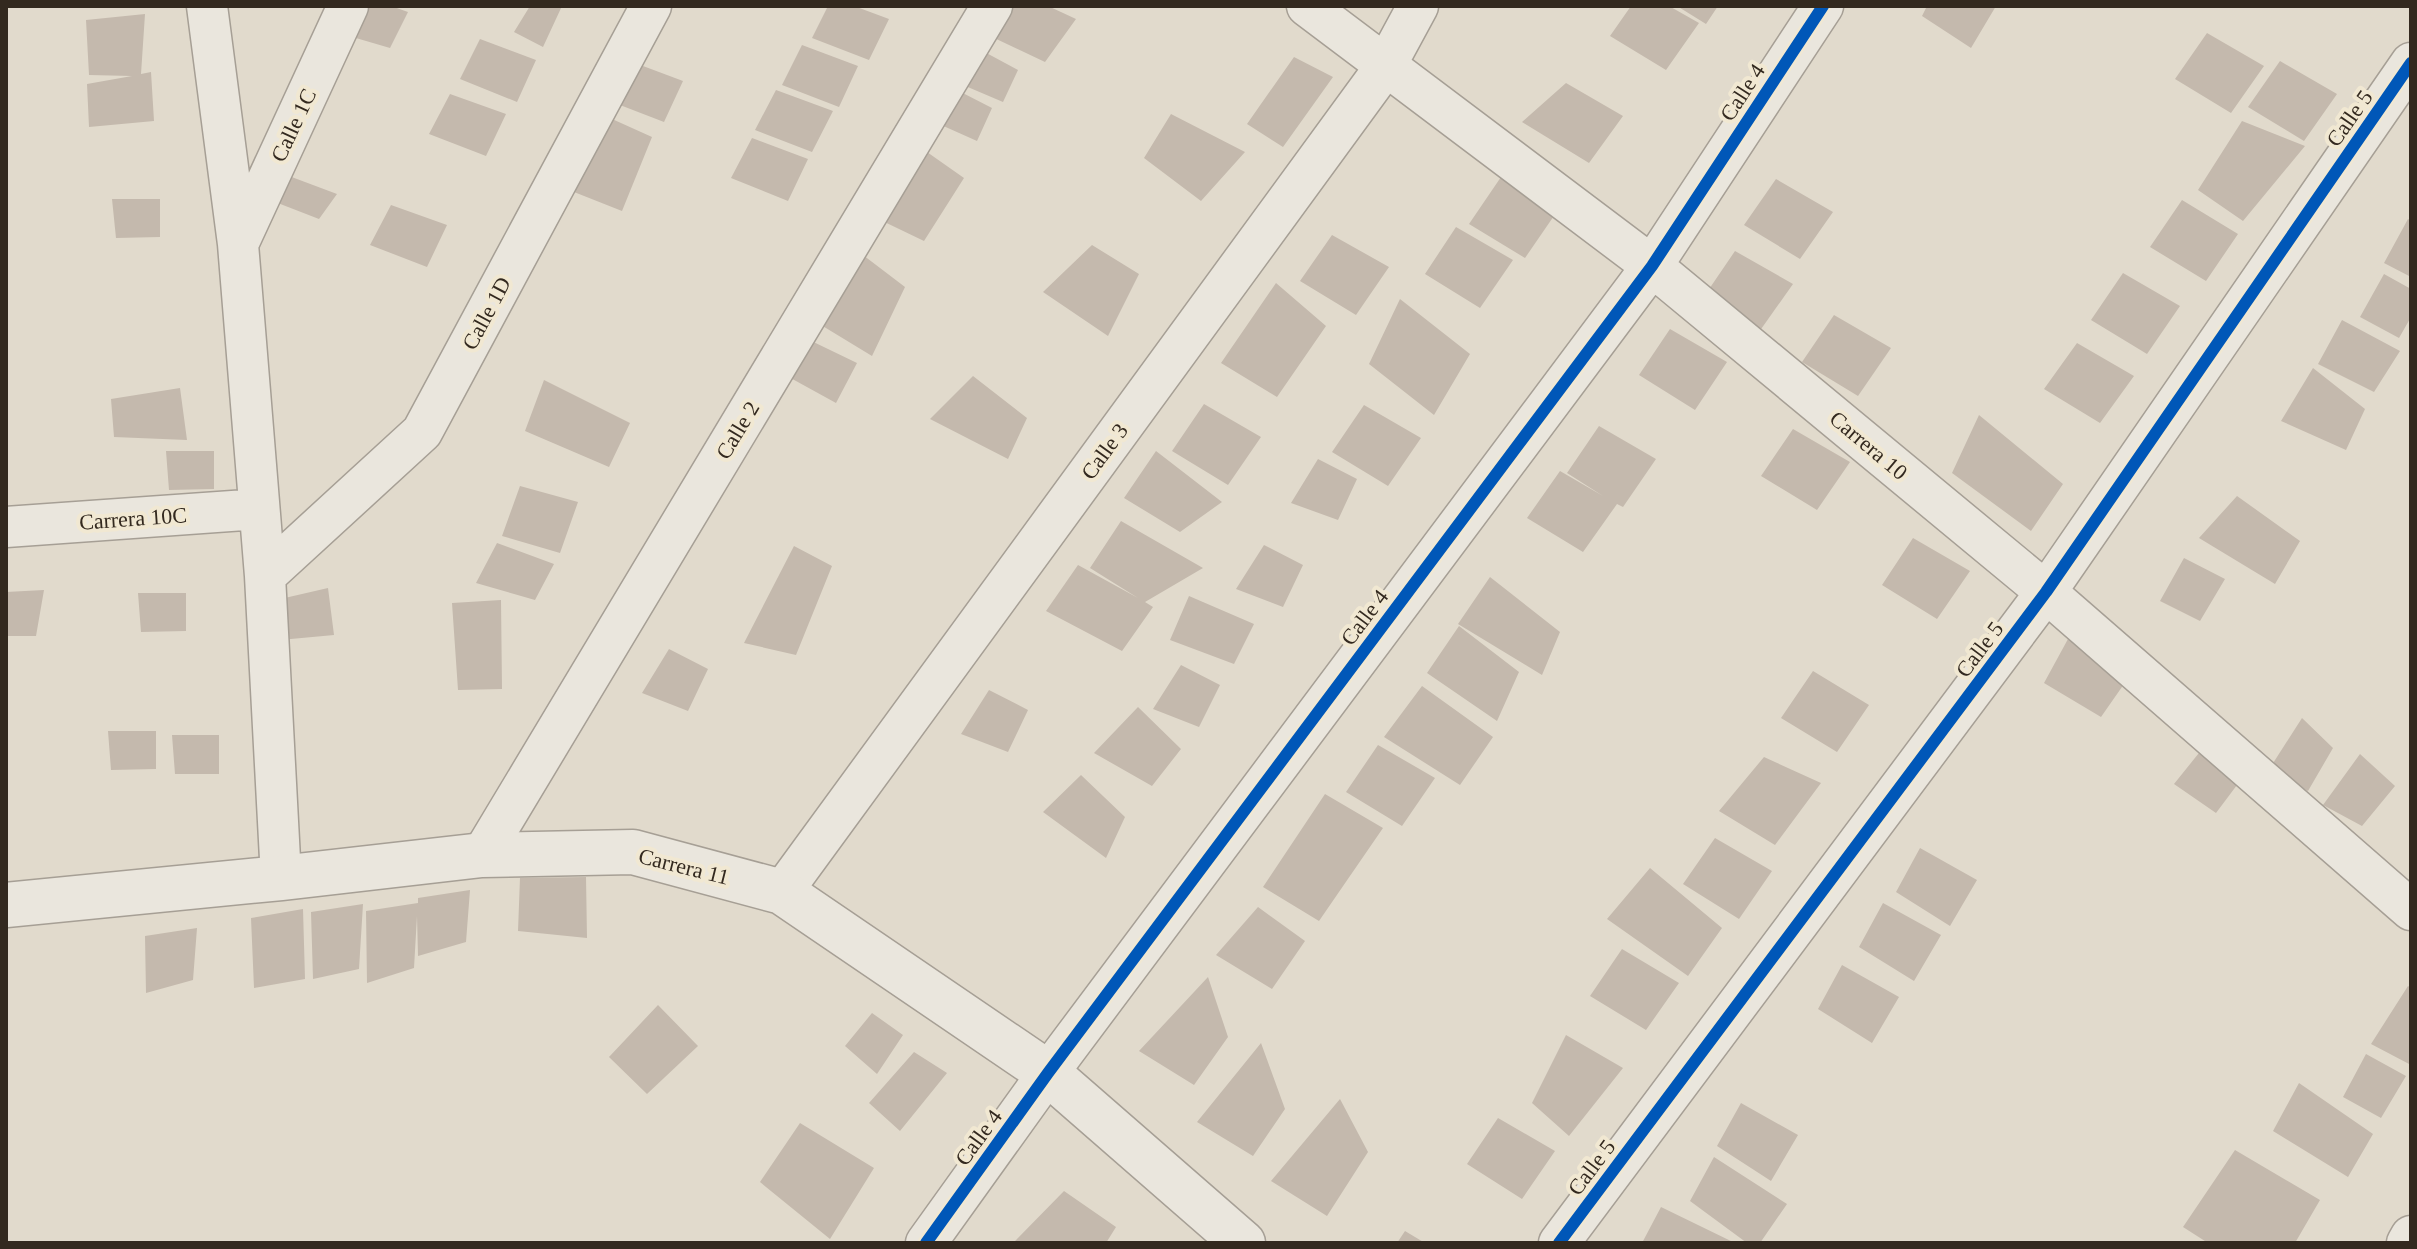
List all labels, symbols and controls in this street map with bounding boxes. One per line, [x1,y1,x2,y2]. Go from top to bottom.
street label: Calle 4 [1715,59,1770,125]
street label: Calle 1C [266,85,321,166]
street label: Calle 5 [2321,85,2378,151]
street label: Calle 1D [457,273,516,354]
street label: Calle 2 [711,397,764,464]
street label: Carrera 10 [1825,406,1913,485]
street label: Calle 3 [1076,418,1133,484]
street label: Carrera 10C [78,502,188,535]
street label: Calle 4 [1335,585,1393,650]
street label: Calle 5 [1950,617,2008,682]
street label: Carrera 11 [636,843,732,890]
street label: Calle 4 [950,1104,1007,1170]
street label: Calle 5 [1562,1135,1620,1200]

